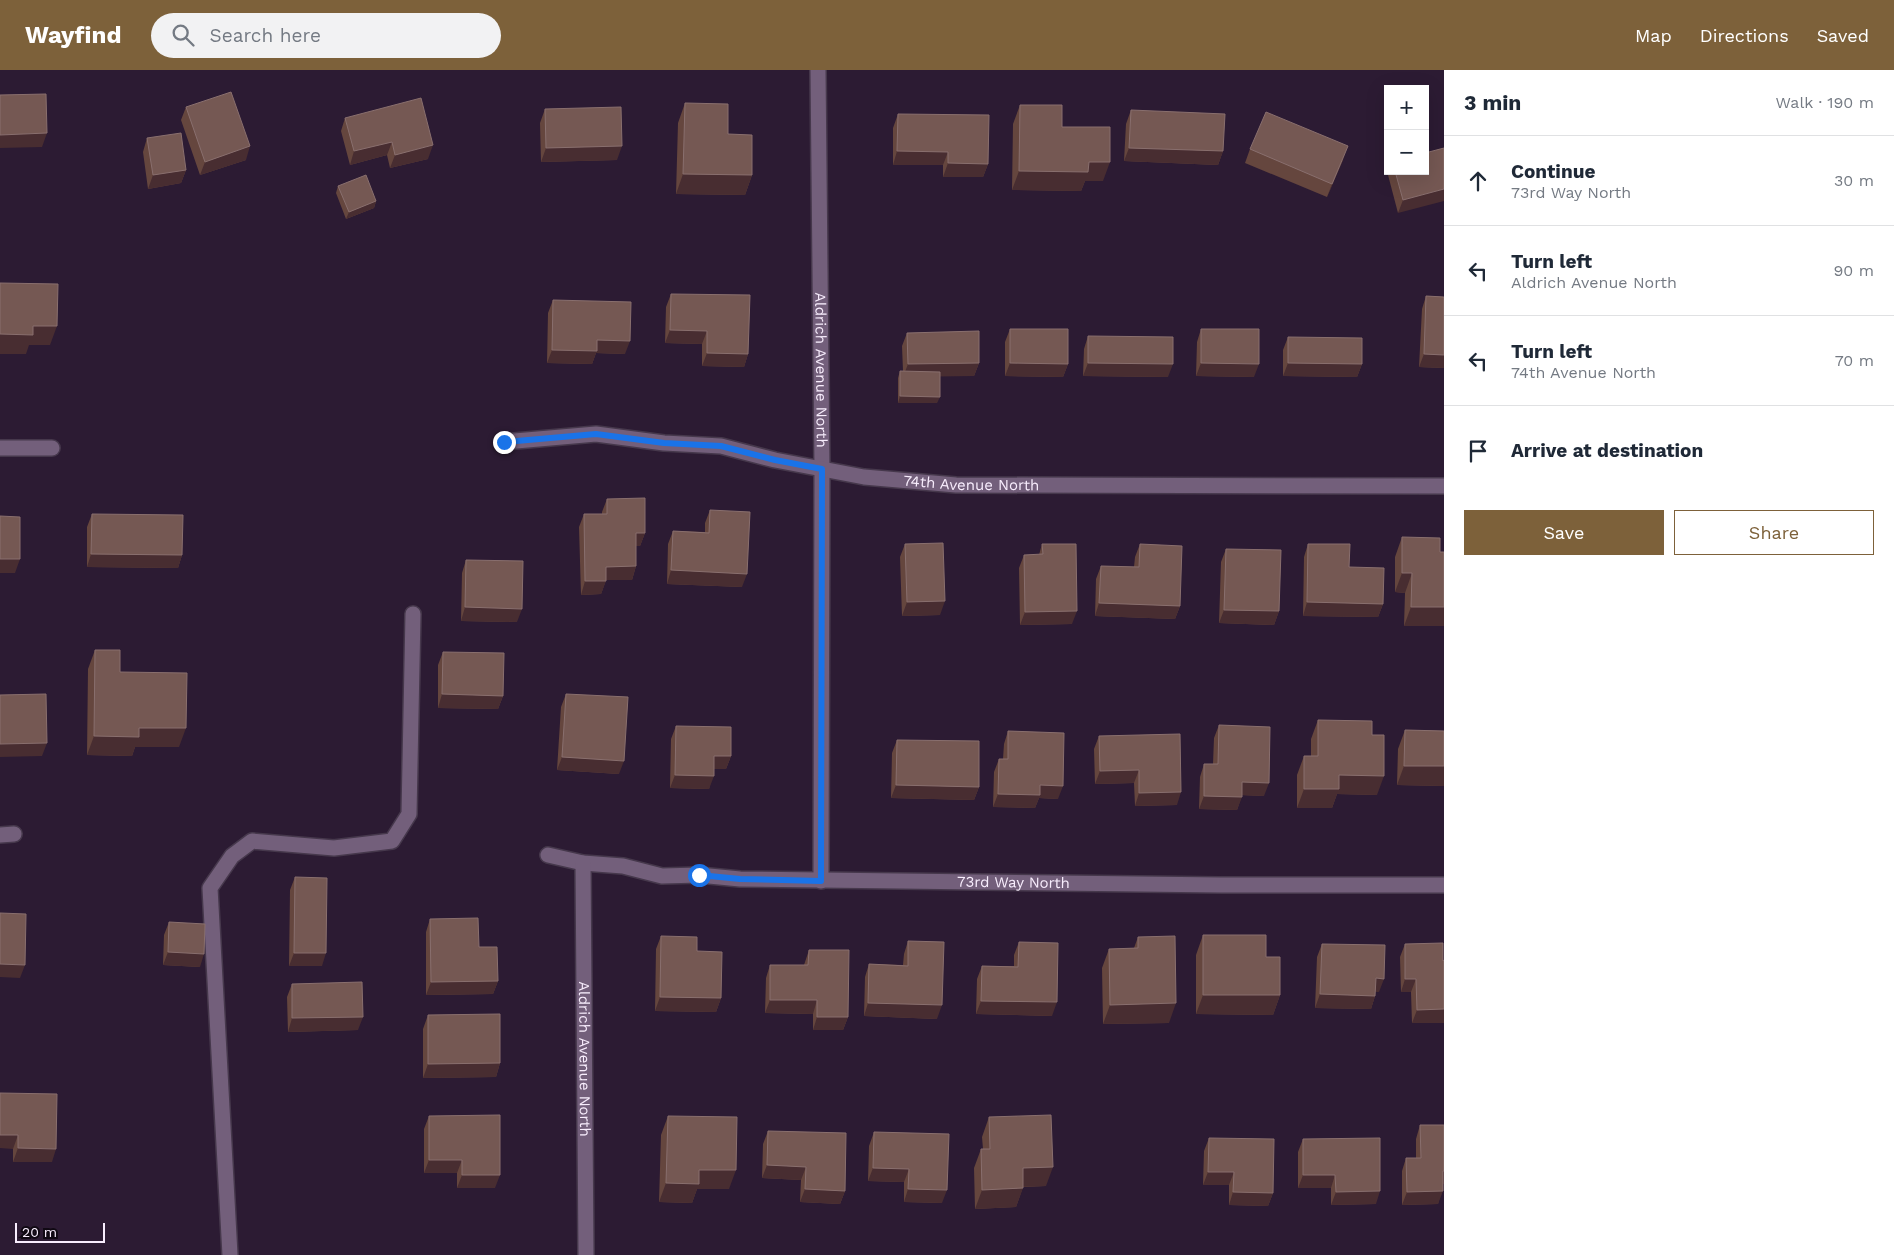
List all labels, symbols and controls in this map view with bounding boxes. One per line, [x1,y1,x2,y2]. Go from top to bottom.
search box [151,13,501,58]
text: Wayfind [25,21,121,49]
icon: search [169,21,197,49]
text: Search here [209,24,321,47]
text: Map [1635,25,1672,46]
text: Directions [1700,25,1789,46]
text: Saved [1817,25,1869,46]
map controls [1384,85,1429,175]
button: + [1384,85,1429,130]
text: 3 min [1464,90,1521,115]
text: Walk · 190 m [1776,93,1874,112]
button: − [1384,130,1429,175]
text: Continue [1511,160,1595,183]
icon: ahead [1464,167,1492,195]
text: 30 m [1834,171,1874,190]
text: 73rd Way North [1511,183,1631,202]
text: Turn left [1511,250,1592,273]
icon: left [1464,257,1492,285]
text: 90 m [1833,261,1874,280]
text: Aldrich Avenue North [1511,273,1677,292]
street label: Aldrich Avenue North [811,292,831,448]
text: Turn left [1511,340,1592,363]
icon: left [1464,347,1492,375]
text: 70 m [1835,351,1874,370]
text: 74th Avenue North [1511,363,1656,382]
route end [493,431,516,454]
icon: arrive [1464,437,1492,465]
text: Arrive at destination [1511,439,1703,462]
street label: 74th Avenue North [903,471,1039,494]
button: Save [1464,510,1664,555]
button: Share [1674,510,1874,555]
route start [688,864,711,887]
street label: 73rd Way North [957,873,1070,892]
street label: Aldrich Avenue North [575,981,594,1137]
scale bar [15,1220,105,1243]
text: 20 m [22,1224,57,1240]

